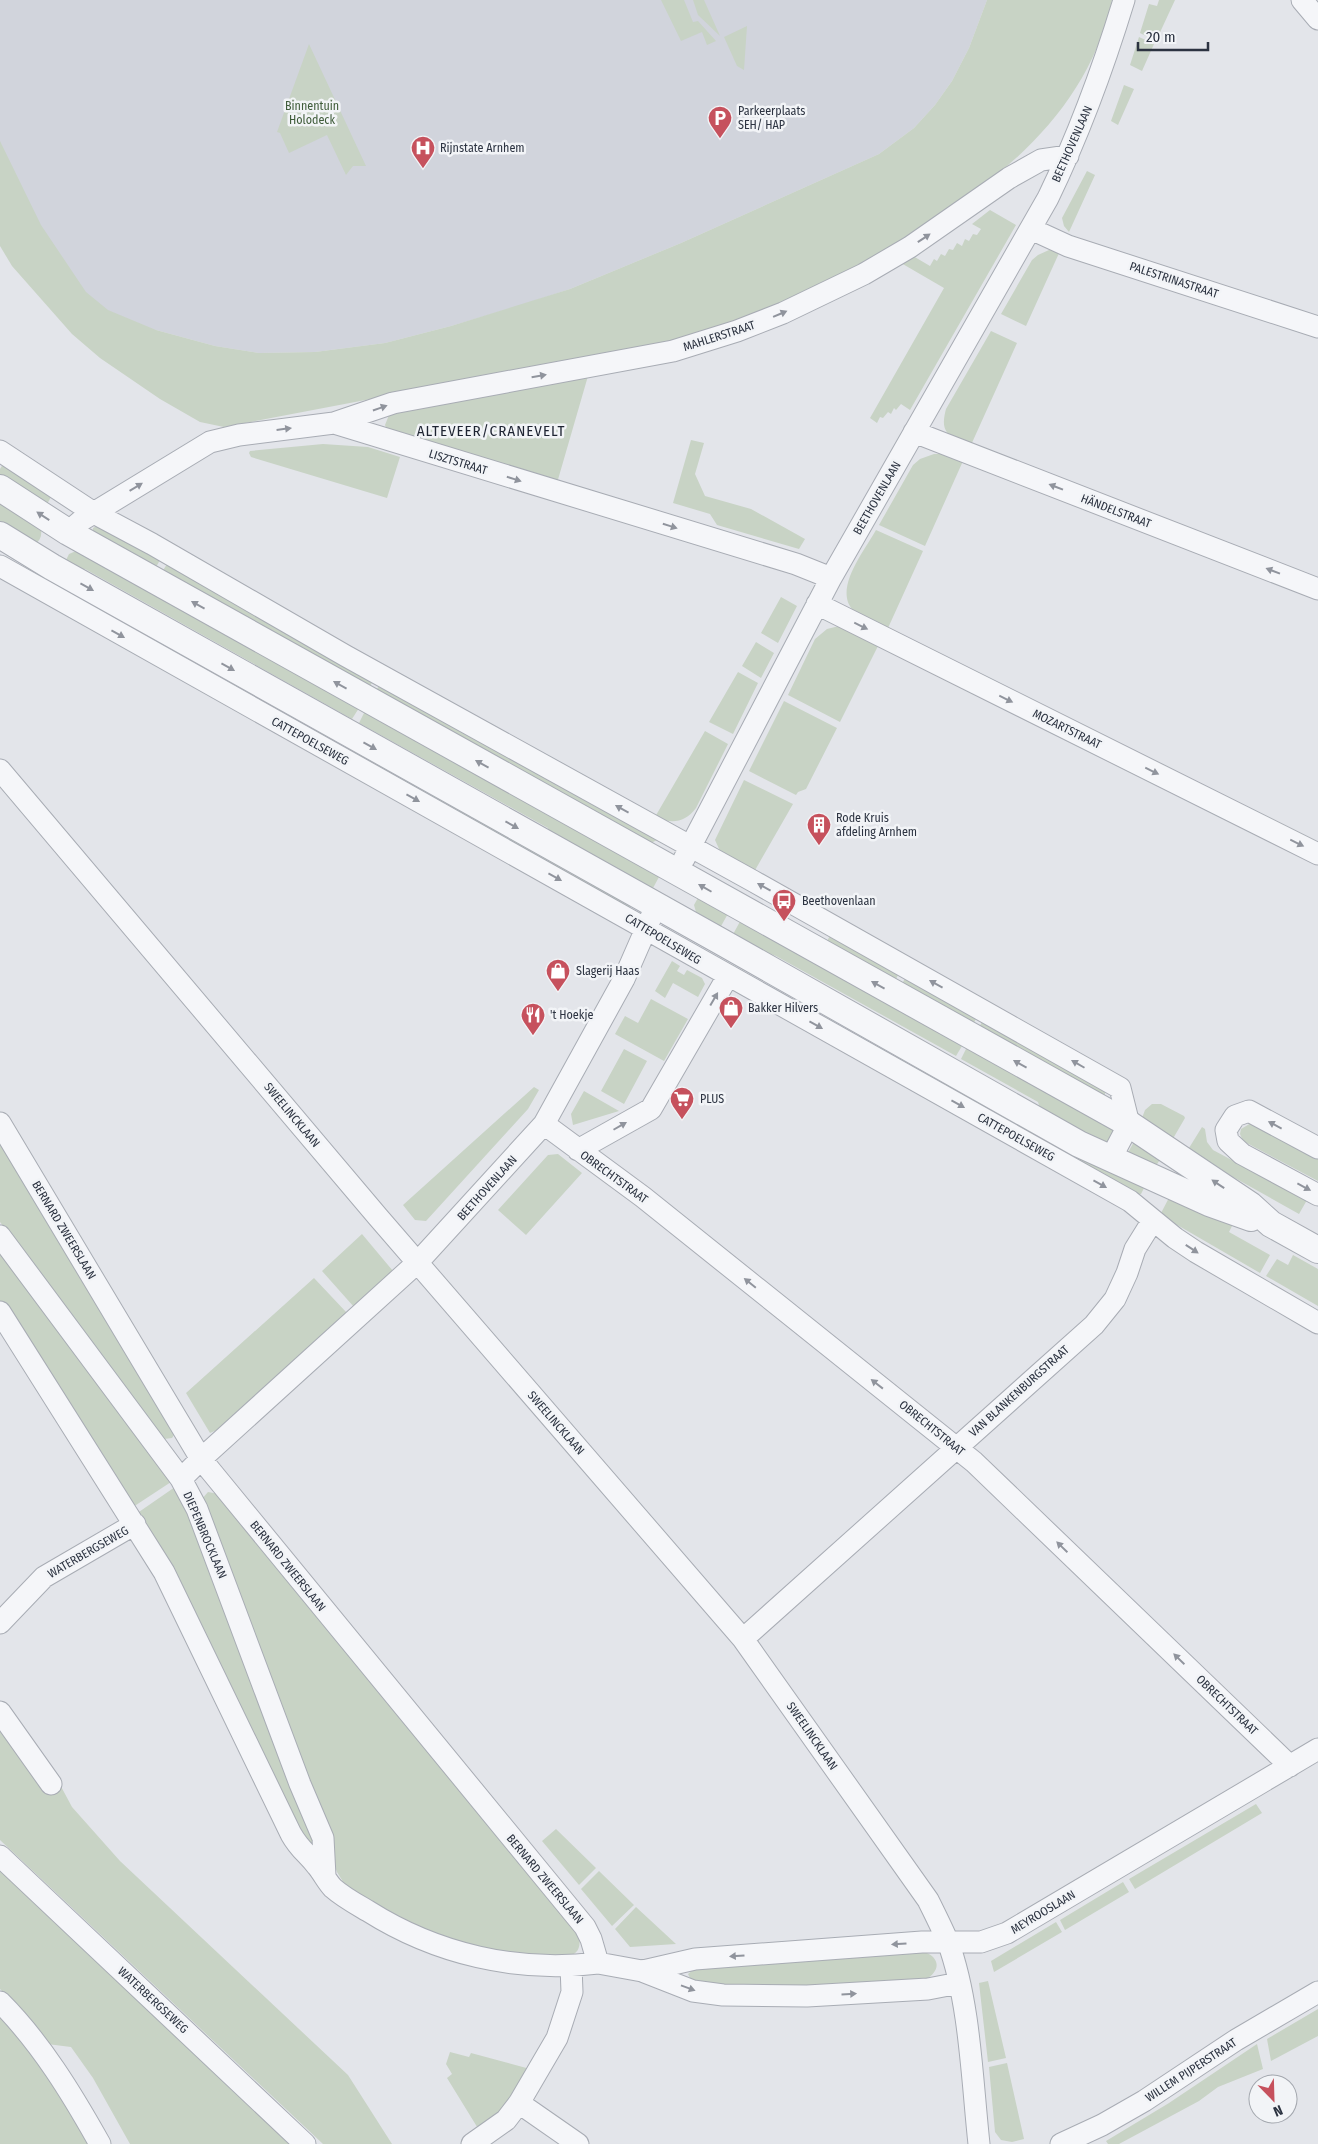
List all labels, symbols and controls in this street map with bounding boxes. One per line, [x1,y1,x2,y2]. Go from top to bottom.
scale bar [1138,20,1208,52]
text: 20 m [1146,28,1176,46]
park label: Binnentuin Holodeck [285,99,339,127]
place label: Parkeerplaats SEH/ HAP [738,104,806,132]
street label: BEETHOVENLAAN [1049,104,1095,184]
parking icon: Parkeerplaats SEH/ HAP [707,105,733,139]
hospital icon: Rijnstate Arnhem [410,135,436,169]
place label: Rijnstate Arnhem [440,141,525,155]
one-way arrow [917,233,931,243]
street label: PALESTRINASTRAAT [1128,259,1221,301]
one-way arrow [773,309,787,317]
street label: MAHLERSTRAAT [681,318,757,354]
one-way arrow [532,372,548,380]
one-way arrow [373,404,388,412]
district label: ALTEVEER/CRANEVELT [417,422,565,440]
one-way arrow [277,425,293,433]
street label: LISZTSTRAAT [427,446,489,478]
street label: BEETHOVENLAAN [850,459,904,537]
one-way arrow [507,476,522,484]
one-way arrow [129,483,142,492]
one-way arrow [1048,483,1063,491]
street label: HÄNDELSTRAAT [1079,490,1154,531]
one-way arrow [36,511,49,520]
one-way arrow [662,522,677,530]
one-way arrow [1265,567,1280,575]
one-way arrow [80,582,93,591]
one-way arrow [192,601,205,610]
one-way arrow [854,622,868,630]
one-way arrow [111,630,126,638]
one-way arrow [222,662,235,671]
one-way arrow [333,681,348,689]
one-way arrow [999,695,1013,703]
street label: MOZARTSTRAAT [1030,706,1104,752]
street label: CATTEPOELSEWEG [269,714,351,768]
one-way arrow [363,742,377,750]
one-way arrow [475,760,490,768]
one-way arrow [1144,767,1159,775]
one-way arrow [406,794,420,803]
one-way arrow [615,804,628,813]
place label: Rode Kruis afdeling Arnhem [836,811,917,839]
building icon: Rode Kruis afdeling Arnhem [806,812,832,846]
one-way arrow [505,821,519,830]
one-way arrow [1290,839,1304,847]
one-way arrow [548,873,562,882]
one-way arrow [757,883,771,892]
one-way arrow [699,884,712,893]
bus stop icon: Beethovenlaan [771,888,797,922]
place label: Beethovenlaan [802,894,876,908]
street label: CATTEPOELSEWEG [623,911,704,967]
shop icon: Slagerij Haas [545,958,571,992]
place label: Slagerij Haas [576,964,639,978]
one-way arrow [929,980,944,988]
one-way arrow [870,981,885,989]
one-way arrow [710,992,719,1005]
shop icon: Bakker Hilvers [718,995,744,1029]
place label: Bakker Hilvers [748,1001,818,1015]
restaurant icon: 't Hoekje [520,1002,546,1036]
place label: 't Hoekje [550,1008,593,1022]
one-way arrow [809,1021,823,1029]
one-way arrow [1012,1060,1027,1068]
one-way arrow [1070,1060,1085,1068]
street label: SWEELINCKLAAN [261,1080,323,1150]
supermarket icon: PLUS [669,1086,695,1120]
place label: PLUS [700,1092,724,1106]
one-way arrow [951,1100,965,1109]
street label: CATTEPOELSEWEG [975,1110,1057,1164]
one-way arrow [613,1121,627,1130]
one-way arrow [1268,1121,1282,1129]
street label: OBRECHTSTRAAT [577,1148,651,1206]
street label: BEETHOVENLAAN [454,1153,520,1223]
street label: BERNARD ZWEERSLAAN [29,1178,99,1282]
one-way arrow [1212,1179,1225,1189]
one-way arrow [1092,1180,1107,1188]
one-way arrow [1297,1183,1311,1192]
one-way arrow [1185,1245,1199,1254]
one-way arrow [743,1278,756,1288]
street label: VAN BLANKENBURGSTRAAT [966,1342,1072,1439]
one-way arrow [871,1379,884,1390]
street label: SWEELINCKLAAN [525,1388,587,1458]
street label: OBRECHTSTRAAT [896,1397,968,1459]
street label: DIEPENBROCKLAAN [180,1489,230,1581]
street label: BERNARD ZWEERSLAAN [247,1518,329,1614]
street label: WATERBERGSEWEG [45,1523,131,1581]
one-way arrow [1056,1541,1068,1553]
one-way arrow [1173,1653,1185,1665]
street label: OBRECHTSTRAAT [1193,1672,1261,1738]
street label: SWEELINCKLAAN [783,1699,841,1773]
street label: BERNARD ZWEERSLAAN [504,1832,586,1926]
street label: MEYROOSLAAN [1008,1887,1078,1937]
one-way arrow [891,1940,907,1948]
one-way arrow [729,1953,745,1961]
street label: WATERBERGSEWEG [115,1964,191,2036]
one-way arrow [681,1984,696,1992]
one-way arrow [842,1989,858,1997]
street label: WILLEM PIJPERSTRAAT [1143,2035,1240,2105]
north arrow [1248,2074,1298,2124]
text: N [1271,2101,1285,2120]

